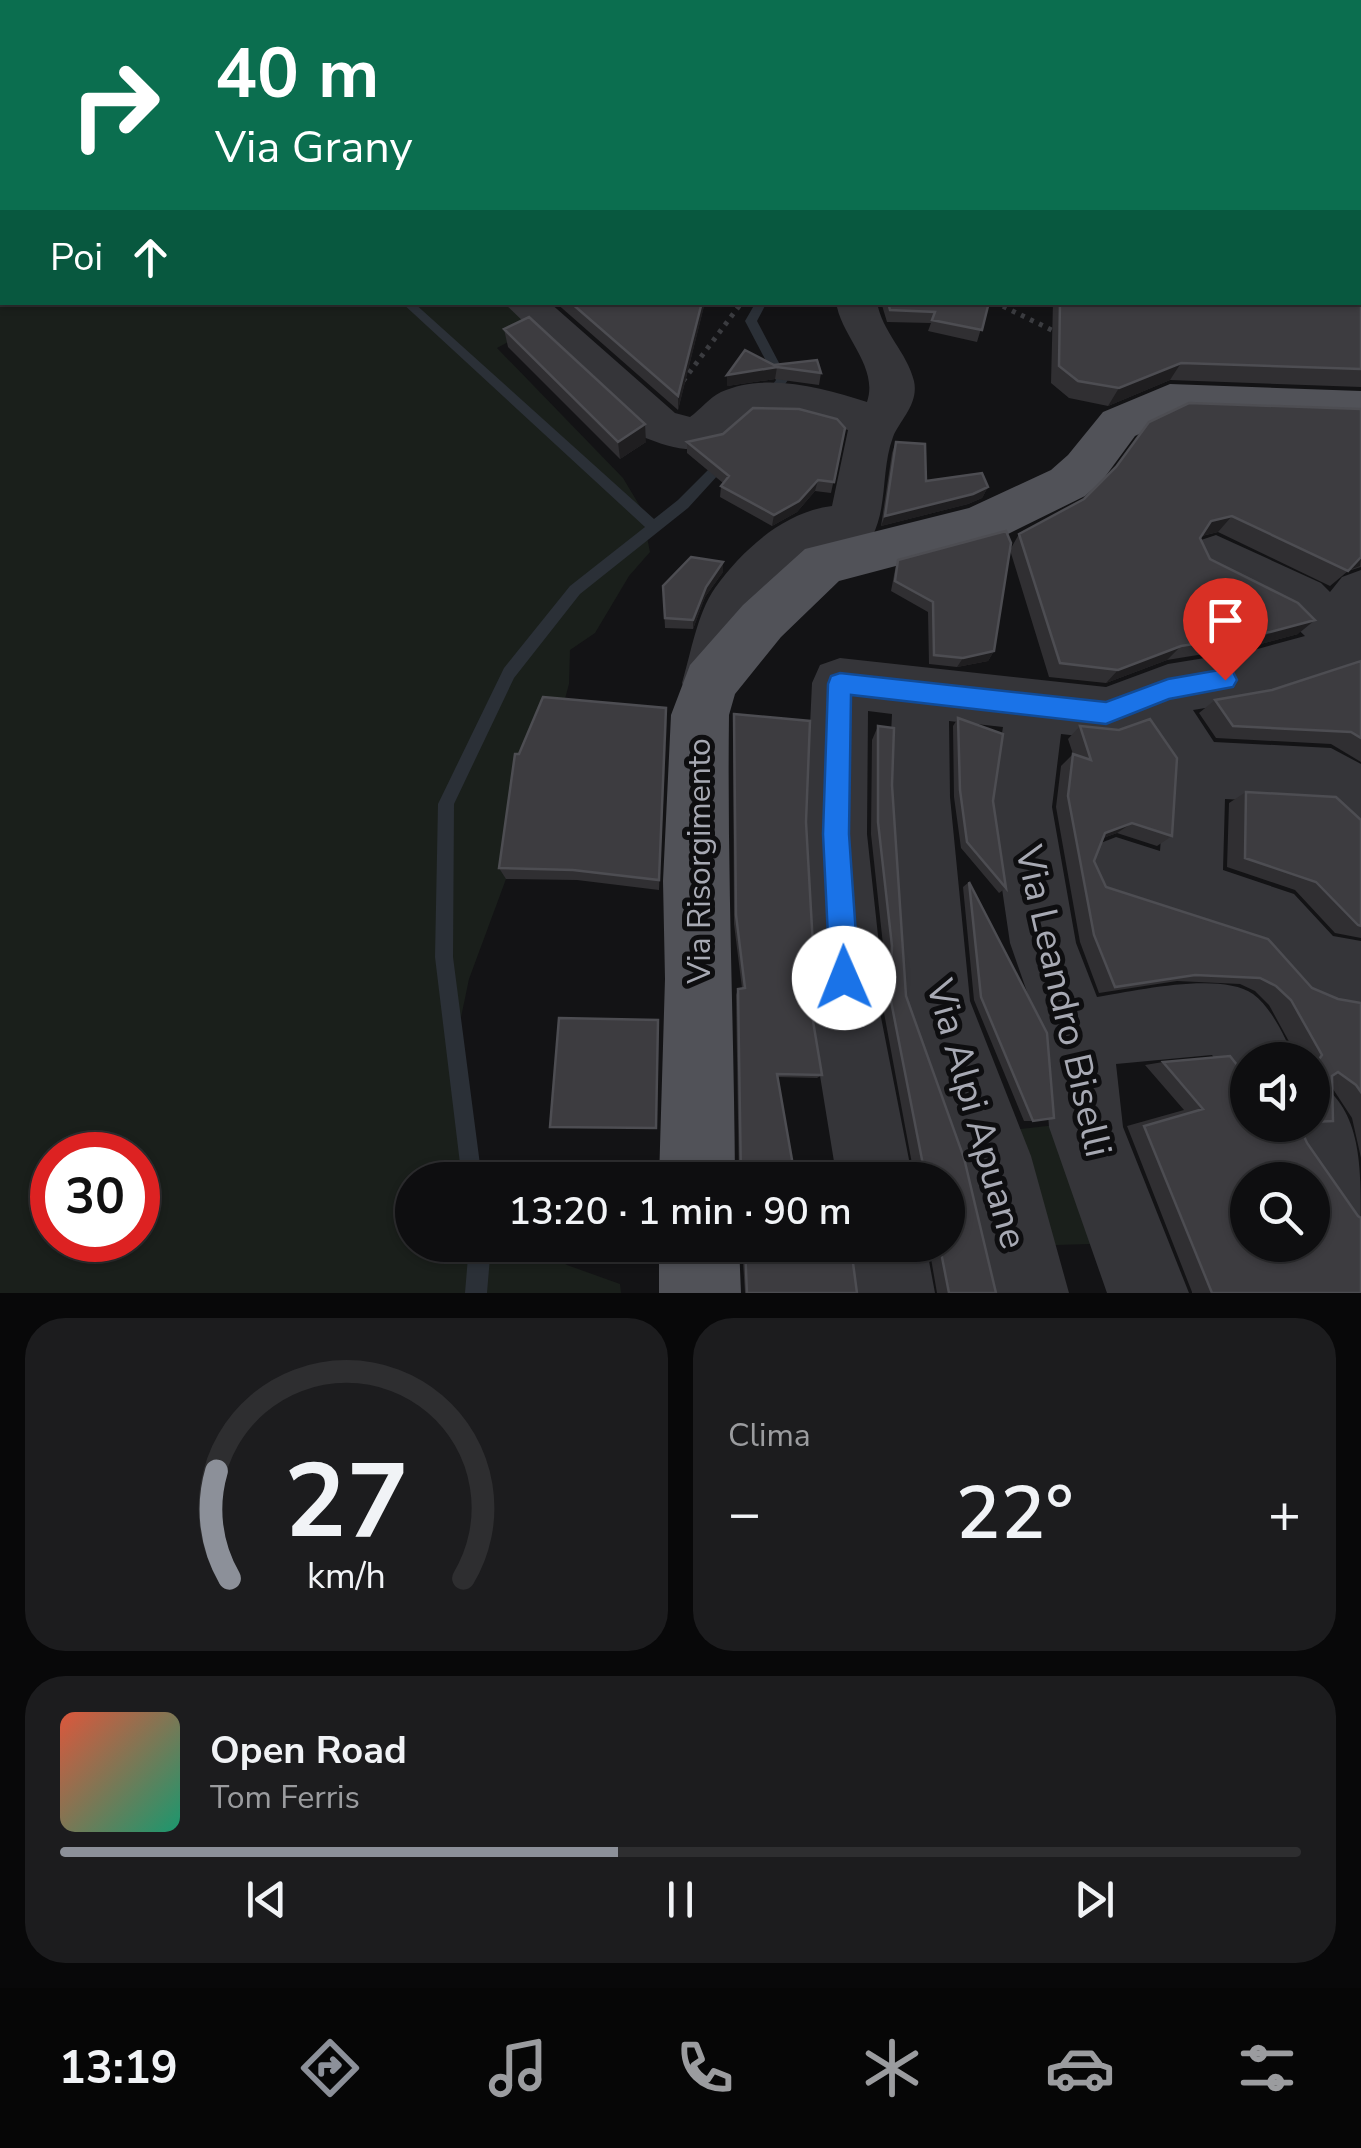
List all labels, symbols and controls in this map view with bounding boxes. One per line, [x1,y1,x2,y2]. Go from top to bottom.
text: 40 m [215,26,379,122]
icon: right [50,40,180,170]
text: Via Grany [215,117,413,178]
icon: ahead [123,230,178,285]
text: Poi [50,232,103,283]
pin [1183,578,1268,681]
icon: arrive [1198,593,1253,648]
street label: Via Risorgimento [678,738,721,985]
street label: Via Leandro Biselli [1003,839,1124,1162]
position arrow [792,926,896,1030]
street label: Via Alpi Apuane [913,973,1039,1255]
map controls [1230,1042,1330,1262]
button: sound [1230,1042,1330,1142]
speed limit sign: 30 [30,1132,160,1262]
button: search [1230,1162,1330,1262]
text: 13:20 · 1 min · 90 m [508,1186,852,1237]
text: Clima [728,1414,811,1457]
text: 27 [284,1431,409,1573]
text: 22° [955,1462,1074,1564]
text: − [728,1476,761,1551]
text: + [1268,1476,1301,1551]
text: km/h [307,1552,386,1601]
text: Open Road [210,1725,407,1776]
text: Tom Ferris [210,1776,360,1819]
icon: previous [239,1872,294,1927]
icon: pause [653,1872,708,1927]
icon: next [1067,1872,1122,1927]
icon: directions [295,2033,365,2103]
icon: music [483,2033,553,2103]
icon: phone [670,2033,740,2103]
icon: climate [857,2033,927,2103]
icon: car [1045,2033,1115,2103]
icon: filters [1232,2033,1302,2103]
text: 13:19 [59,2038,178,2099]

